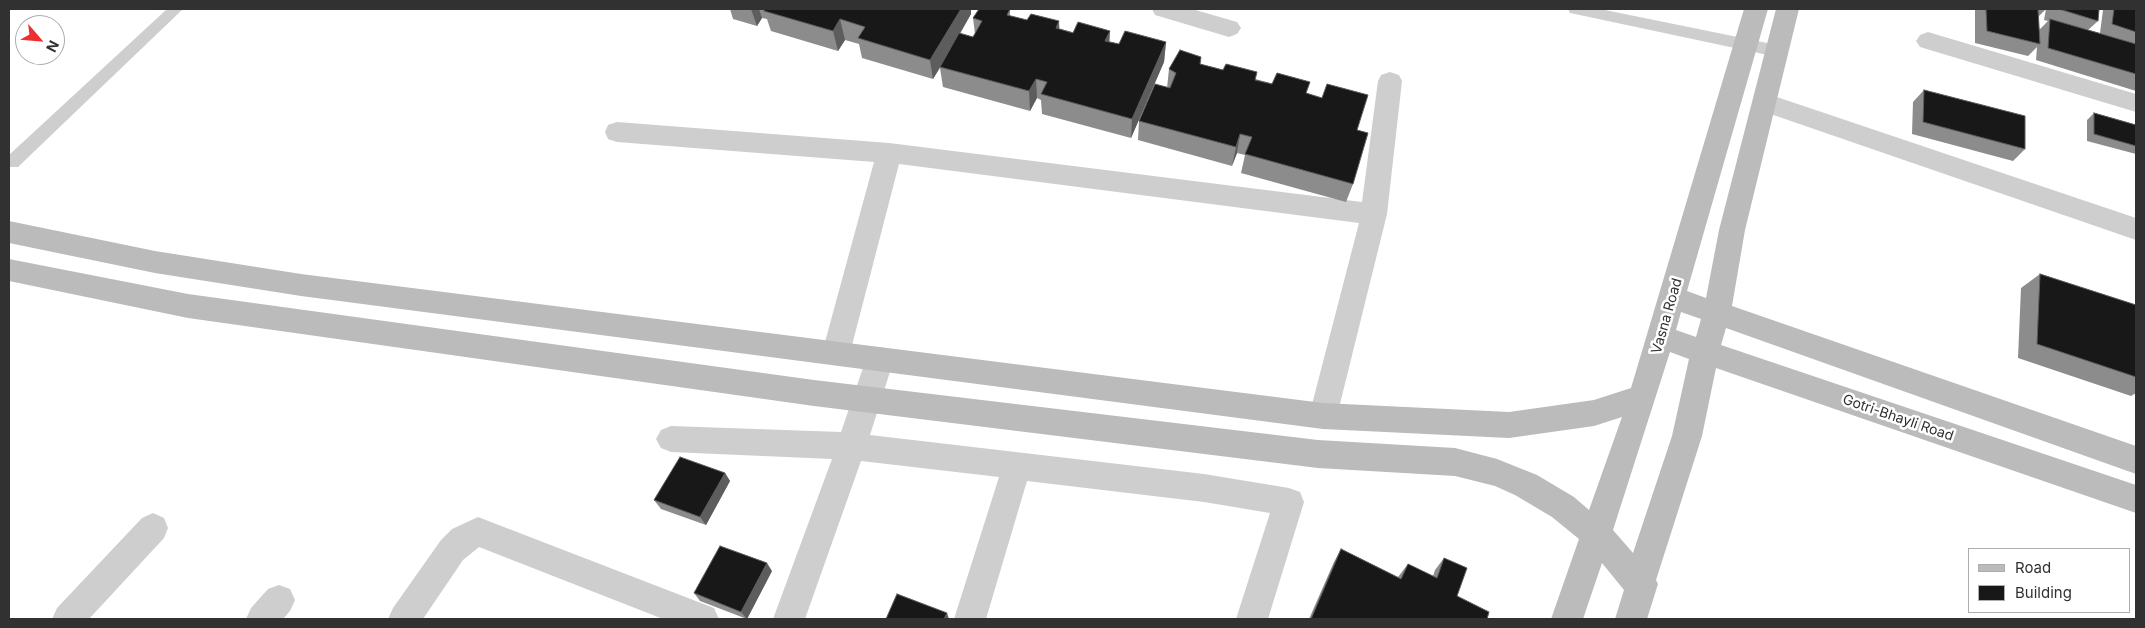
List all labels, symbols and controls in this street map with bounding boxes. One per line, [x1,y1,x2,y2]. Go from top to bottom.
north arrow [15,15,65,65]
text: N [43,38,63,55]
street label: Vasna Road [1648,276,1686,356]
street label: Gotri-Bhayli Road [1840,391,1956,445]
legend [1968,548,2130,613]
text: Road [2015,558,2051,577]
text: Building [2015,583,2072,602]

